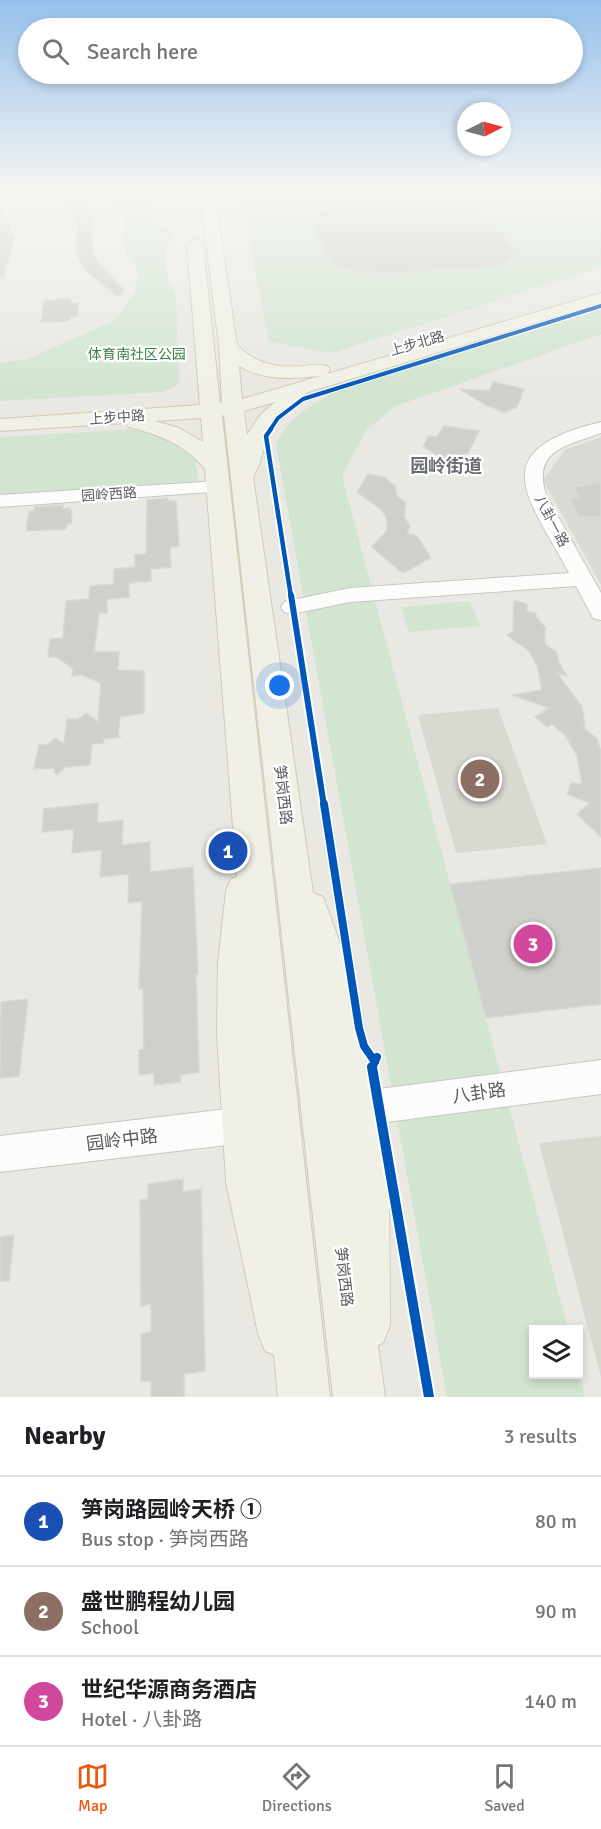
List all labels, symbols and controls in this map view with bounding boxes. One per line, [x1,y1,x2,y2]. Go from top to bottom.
search box [18,18,583,84]
icon: search [39,35,72,68]
text: Search here [87,38,198,65]
north arrow [457,102,511,156]
street label: 上步北路 [388,328,446,359]
park label: 体育南社区公园 [88,346,186,363]
street label: 上步中路 [89,407,146,428]
district label: 园岭街道 [410,455,482,477]
street label: 园岭西路 [81,484,138,505]
street label: 八卦一路 [531,493,572,550]
your location [265,671,294,700]
pin: 2 [460,756,500,802]
street label: 笋岗西路 [270,764,296,826]
pin: 1 [208,828,248,874]
pin: 3 [514,922,552,966]
street label: 八卦路 [451,1078,507,1108]
street label: 园岭中路 [85,1125,159,1155]
street label: 笋岗西路 [331,1246,357,1308]
map controls [529,1325,583,1379]
button: layers [529,1325,583,1379]
text: Nearby [24,1420,105,1452]
text: 3 results [504,1424,577,1449]
text: 笋岗路园岭天桥 ① [81,1496,262,1523]
text: 1 [38,1509,49,1534]
text: 80 m [535,1509,577,1534]
text: Bus stop · 笋岗西路 [81,1527,249,1552]
text: 盛世鹏程幼儿园 [81,1588,235,1615]
text: 2 [38,1599,49,1624]
text: 90 m [535,1599,577,1624]
text: School [81,1615,139,1640]
text: 世纪华源商务酒店 [81,1676,257,1703]
text: 3 [38,1689,49,1714]
text: 140 m [524,1689,577,1714]
text: Hotel · 八卦路 [81,1707,202,1732]
tab: Map [76,1760,109,1816]
tab: Directions [262,1760,332,1816]
tab: Saved [484,1760,525,1816]

